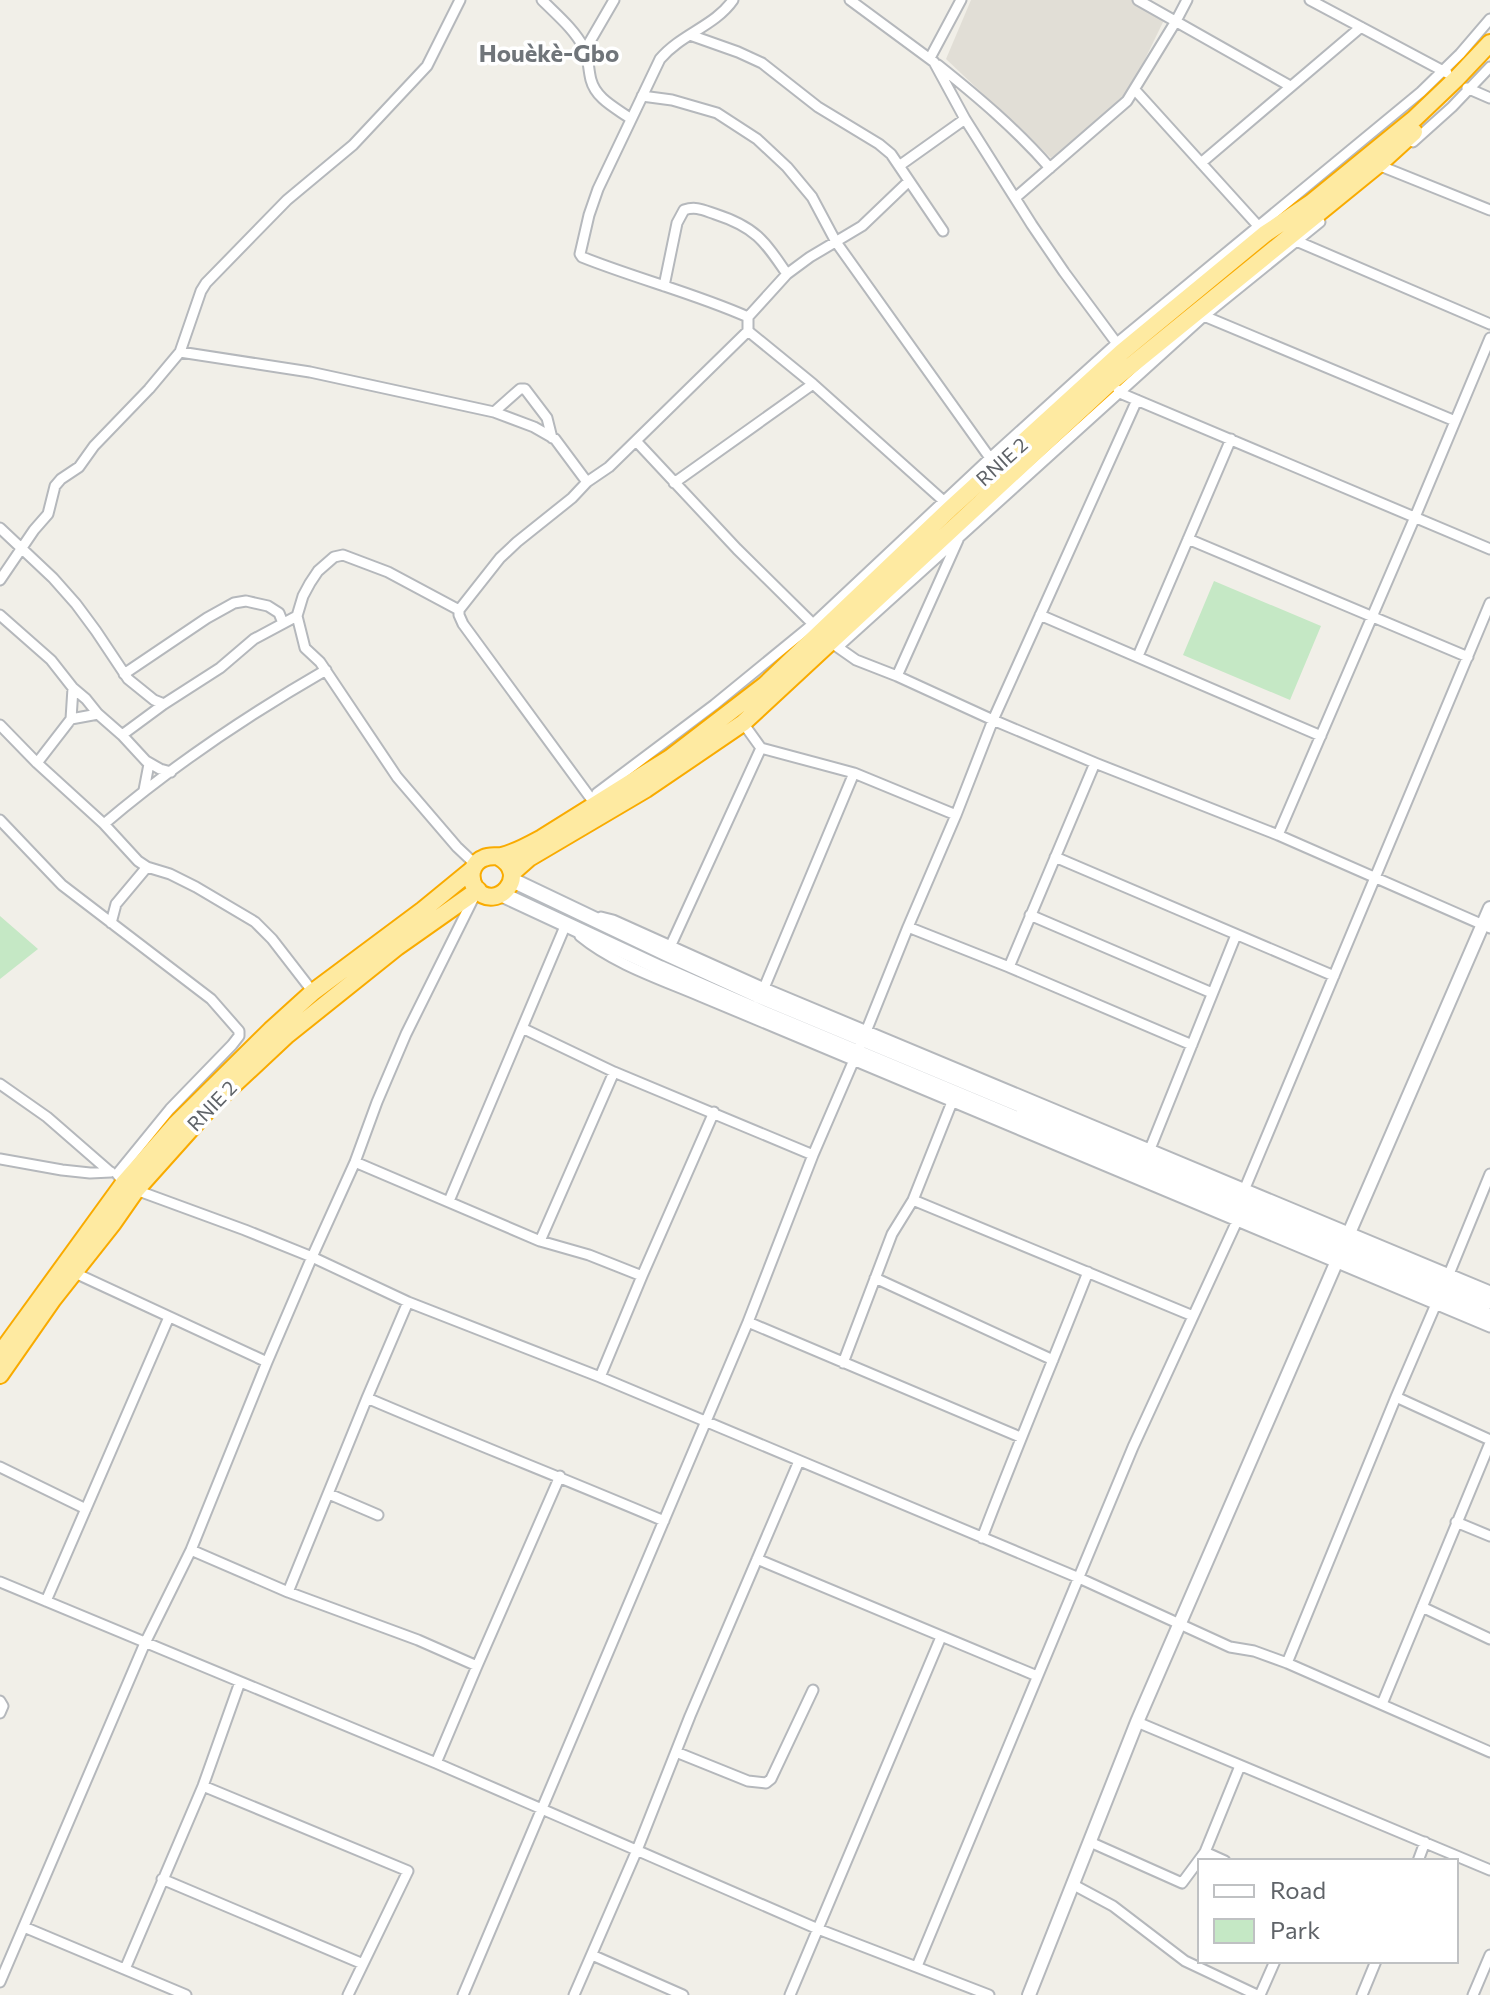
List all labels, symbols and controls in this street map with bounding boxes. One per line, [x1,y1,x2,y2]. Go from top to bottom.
district label: Houèkè-Gbo [479,38,619,67]
street label: RNIE 2 [971,432,1032,491]
street label: RNIE 2 [182,1075,241,1136]
legend [1198,1859,1458,1963]
text: Road [1270,1875,1326,1904]
text: Park [1270,1915,1320,1944]

